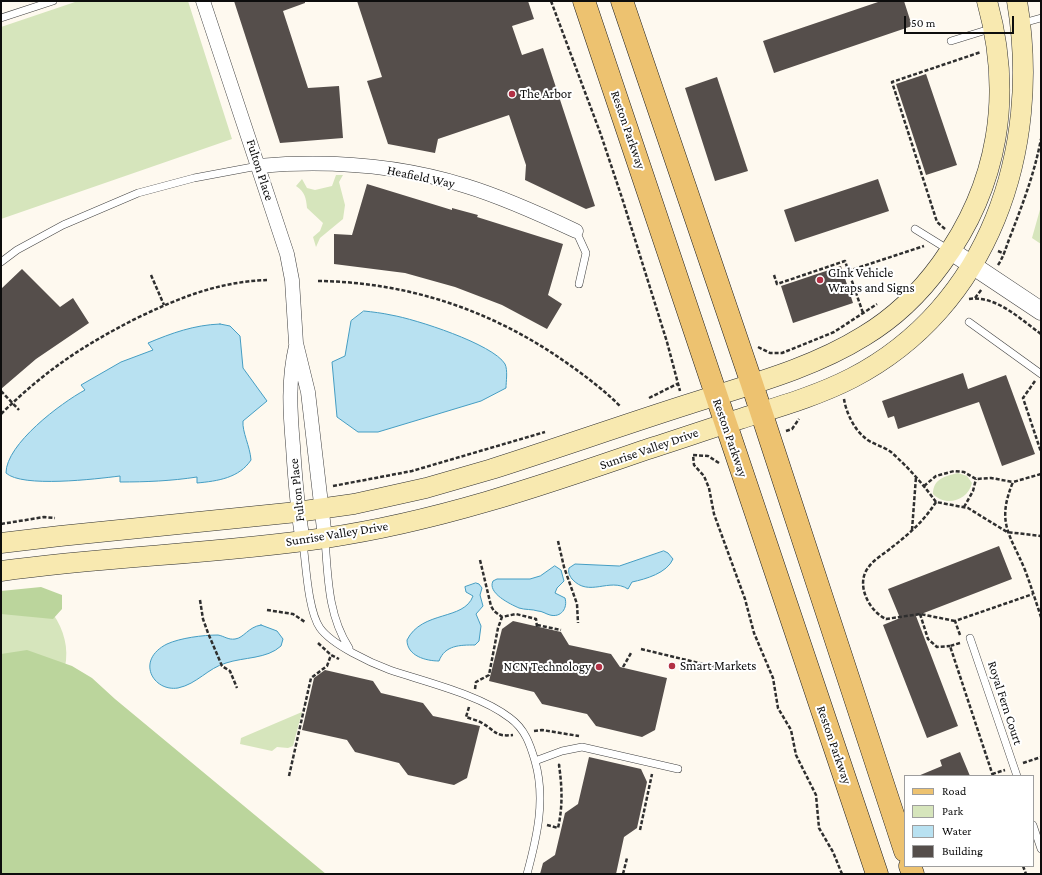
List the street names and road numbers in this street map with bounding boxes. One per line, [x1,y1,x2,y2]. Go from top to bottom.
street label: Reston Parkway [607,89,649,171]
street label: Fulton Place [243,137,277,203]
street label: Heafield Way [386,162,456,192]
street label: Reston Parkway [709,397,751,479]
street label: Sunrise Valley Drive [598,425,700,473]
street label: Fulton Place [286,458,308,522]
street label: Sunrise Valley Drive [285,518,389,550]
street label: Royal Fern Court [984,659,1026,747]
street label: Reston Parkway [813,704,855,786]

